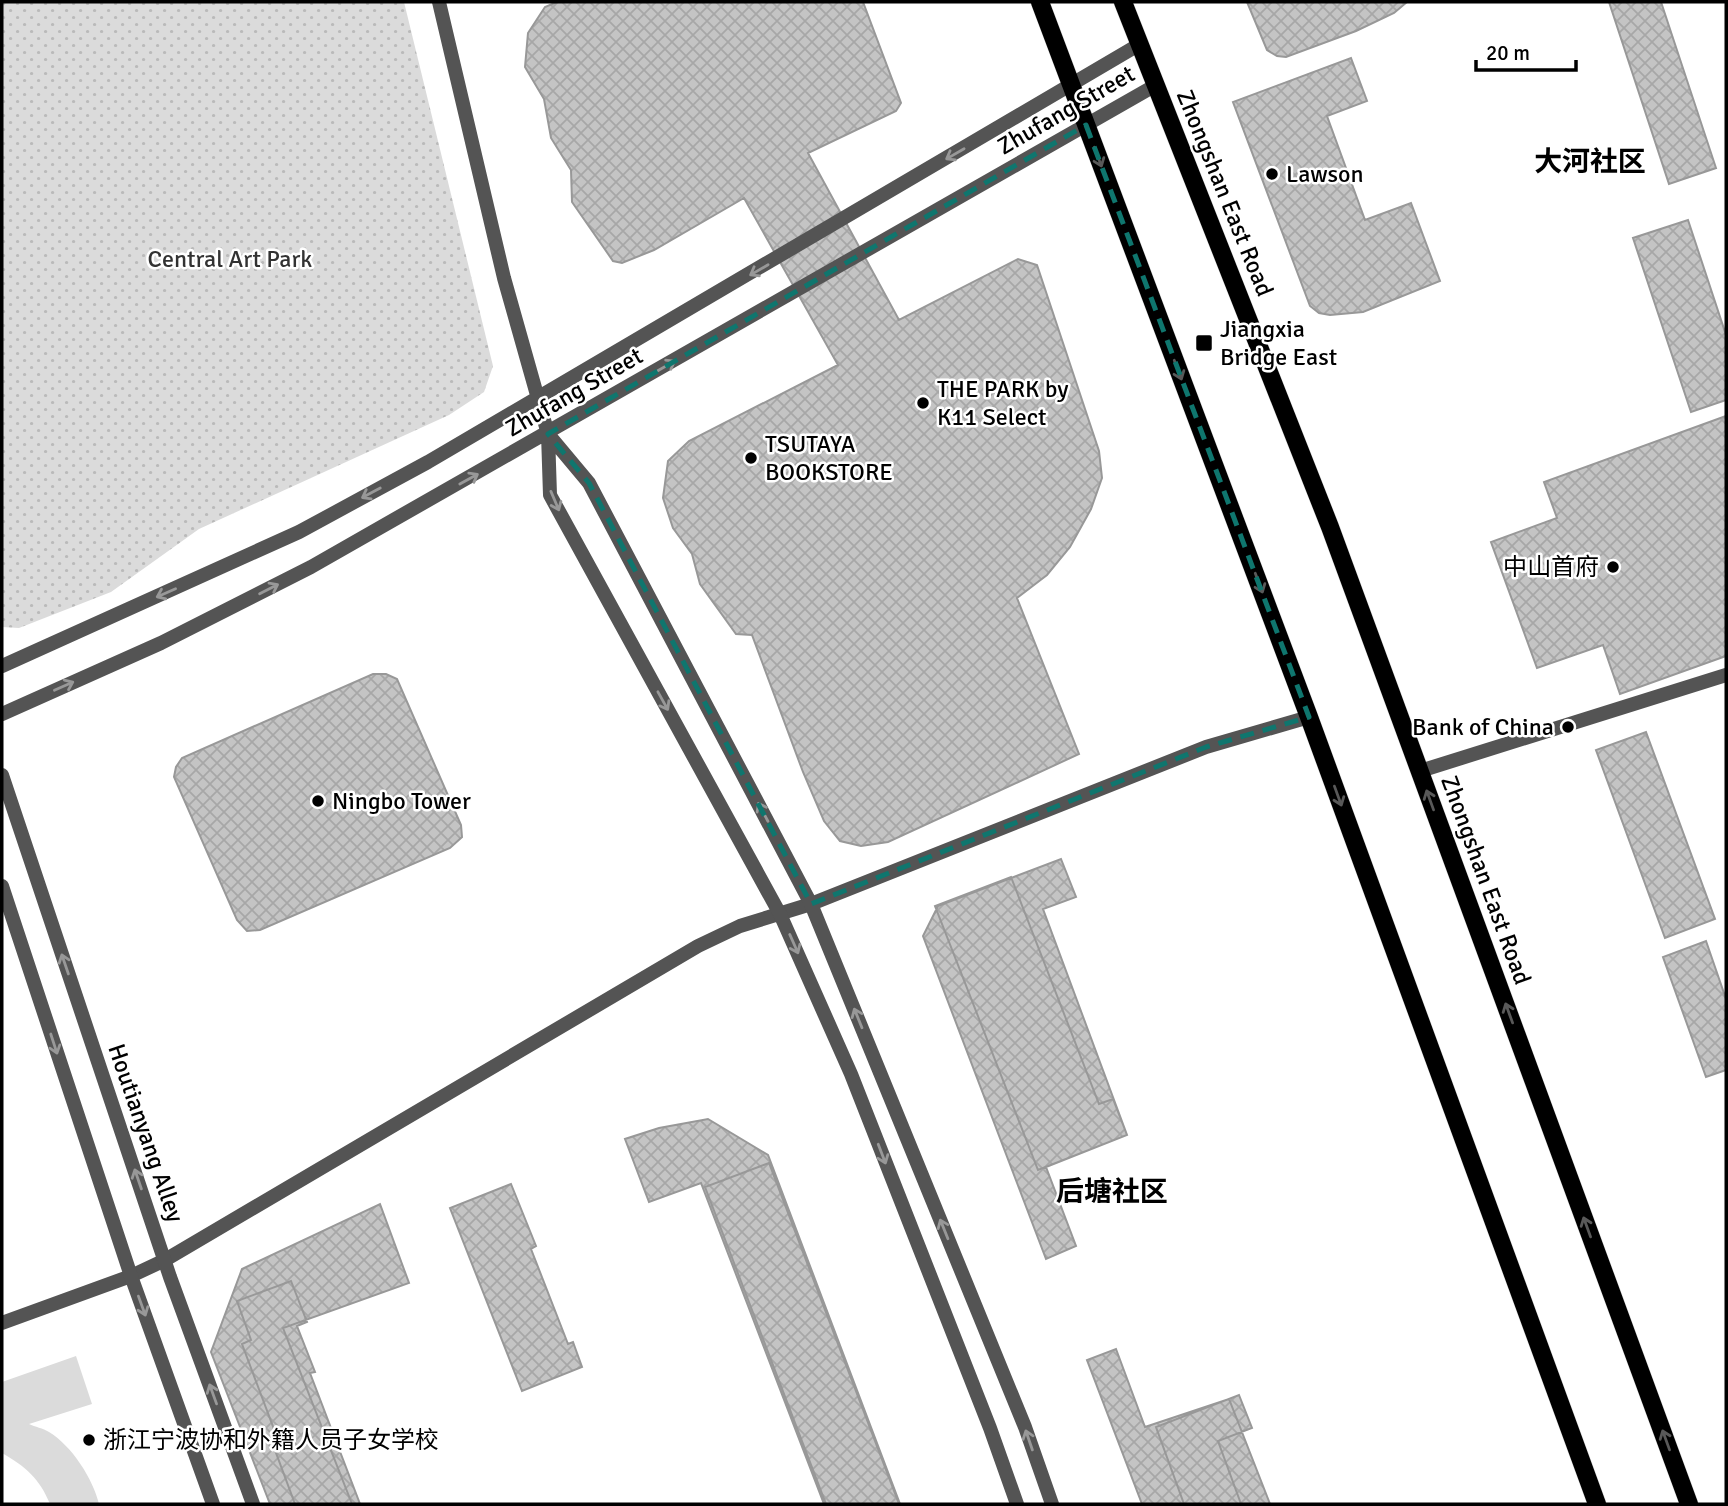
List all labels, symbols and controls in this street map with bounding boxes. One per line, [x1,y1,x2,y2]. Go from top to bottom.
scale bar [1476,28,1576,72]
text: 20 m [1486,40,1530,66]
street label: Zhufang Street [992,59,1140,161]
street label: Zhongshan East Road [1170,85,1280,301]
district label: 大河社区 [1534,145,1646,179]
one-way arrow [1093,146,1106,168]
one-way arrow [945,148,965,162]
place label: Lawson [1286,159,1364,189]
marker: Lawson [1264,166,1280,182]
park label: Central Art Park [148,244,312,274]
one-way arrow [749,263,769,277]
place label: Jiangxia Bridge East [1220,314,1337,372]
marker: Jiangxia Bridge East [1194,333,1214,353]
street label: Zhufang Street [500,341,648,443]
one-way arrow [655,359,676,372]
one-way arrow [1173,359,1186,381]
place label: THE PARK by K11 Select [937,374,1069,432]
marker: THE PARK by K11 Select [915,395,931,411]
place label: TSUTAYA BOOKSTORE [765,429,893,487]
marker: TSUTAYA BOOKSTORE [743,450,759,466]
one-way arrow [458,472,478,486]
one-way arrow [361,487,381,501]
one-way arrow [549,490,562,511]
place label: 中山首府 [1503,552,1599,582]
marker: 中山首府 [1605,559,1621,575]
one-way arrow [1253,572,1266,594]
one-way arrow [258,581,279,595]
one-way arrow [156,587,177,600]
one-way arrow [53,679,74,692]
one-way arrow [656,690,670,710]
place label: Bank of China [1412,712,1554,742]
marker: Bank of China [1560,719,1576,735]
street label: Zhongshan East Road [1434,771,1538,989]
one-way arrow [1333,785,1345,807]
place label: Ningbo Tower [332,786,471,816]
one-way arrow [1423,789,1435,811]
marker: Ningbo Tower [310,793,326,809]
one-way arrow [756,802,769,823]
one-way arrow [788,933,801,954]
one-way arrow [58,953,70,975]
one-way arrow [1502,1003,1514,1025]
one-way arrow [851,1008,864,1030]
one-way arrow [49,1032,61,1054]
street label: Houtianyang Alley [101,1040,191,1226]
one-way arrow [877,1142,890,1164]
one-way arrow [131,1169,143,1191]
district label: 后塘社区 [1056,1175,1168,1209]
one-way arrow [1580,1216,1593,1238]
one-way arrow [937,1219,950,1240]
one-way arrow [136,1294,149,1316]
one-way arrow [206,1384,218,1406]
place label: 浙江宁波协和外籍人员子女学校 [103,1425,439,1455]
one-way arrow [1022,1429,1034,1451]
one-way arrow [1659,1430,1671,1452]
marker: 浙江宁波协和外籍人员子女学校 [81,1432,97,1448]

